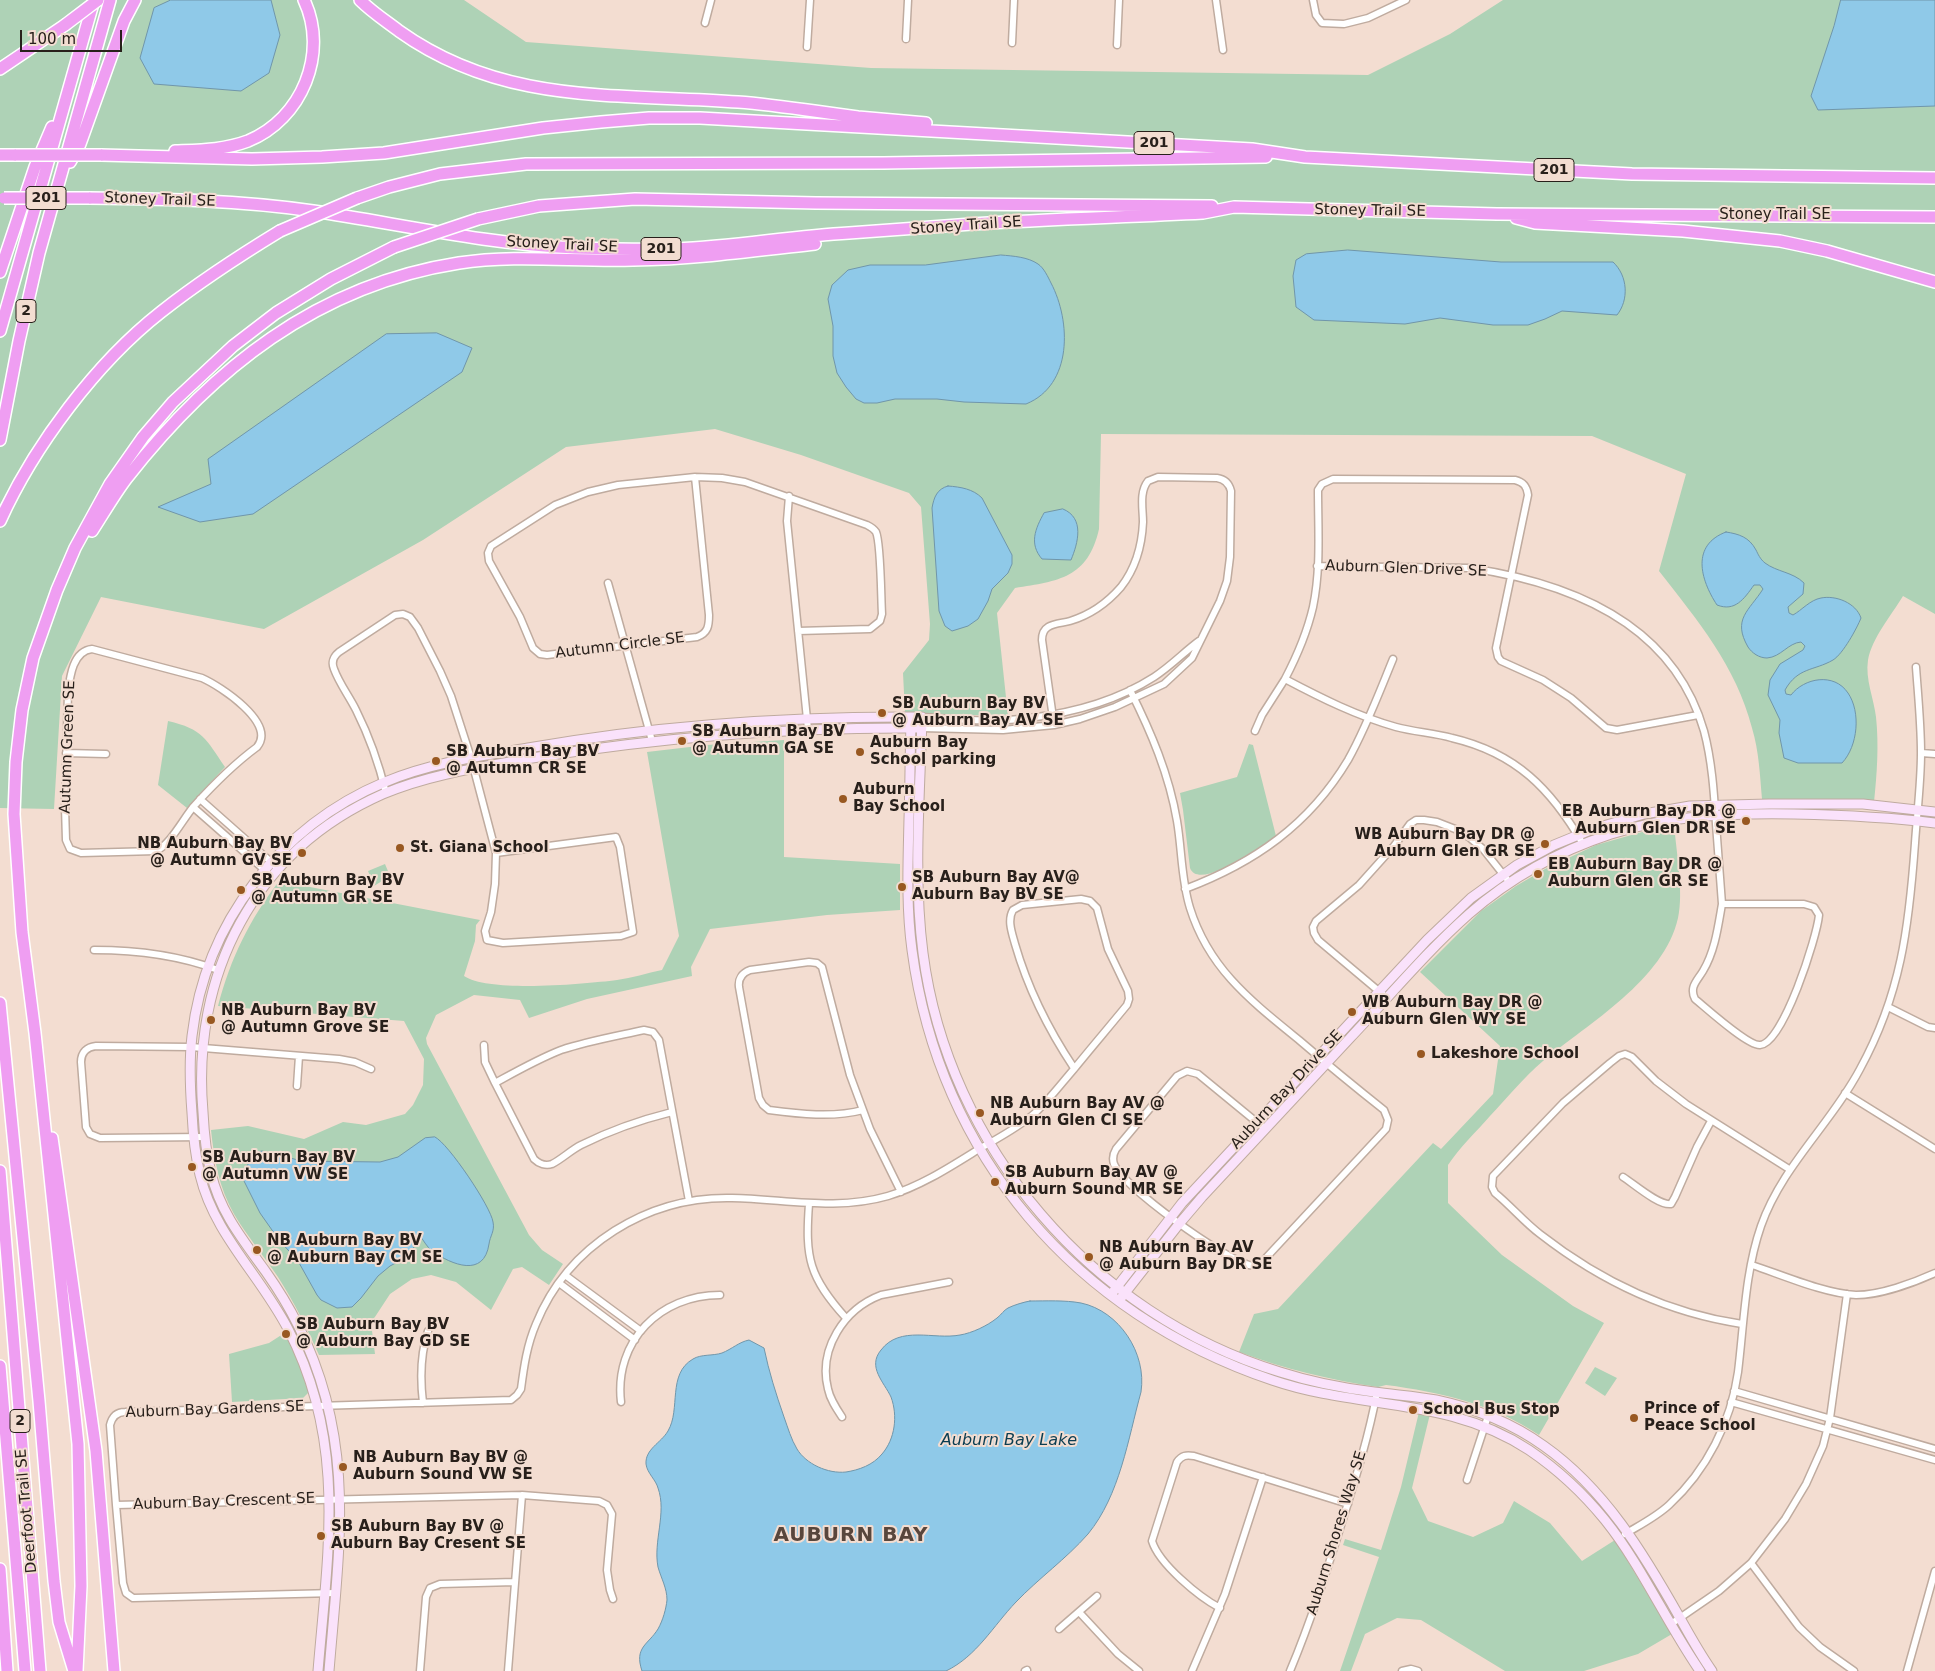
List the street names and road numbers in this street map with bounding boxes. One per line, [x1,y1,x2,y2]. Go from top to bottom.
road number: 201 [1134,132,1174,154]
road number: 201 [1534,158,1574,182]
road number: 201 [26,187,66,210]
street label: Stoney Trail SE [104,189,216,211]
street label: Stoney Trail SE [1314,201,1426,221]
street label: Stoney Trail SE [1719,206,1831,224]
street label: Stoney Trail SE [910,213,1022,239]
street label: Stoney Trail SE [506,233,618,257]
road number: 201 [641,238,681,260]
road number: 2 [16,300,36,322]
street label: Auburn Glen Drive SE [1325,557,1487,581]
street label: Autumn Circle SE [554,629,686,663]
street label: Autumn Green SE [57,680,79,814]
street label: Auburn Bay Drive SE [1227,1027,1347,1153]
street label: Auburn Bay Gardens SE [125,1398,305,1422]
road number: 2 [10,1410,30,1432]
street label: Deerfoot Trail SE [13,1448,41,1574]
street label: Auburn Shores Way SE [1303,1449,1371,1617]
street label: Auburn Bay Crescent SE [133,1490,315,1514]

